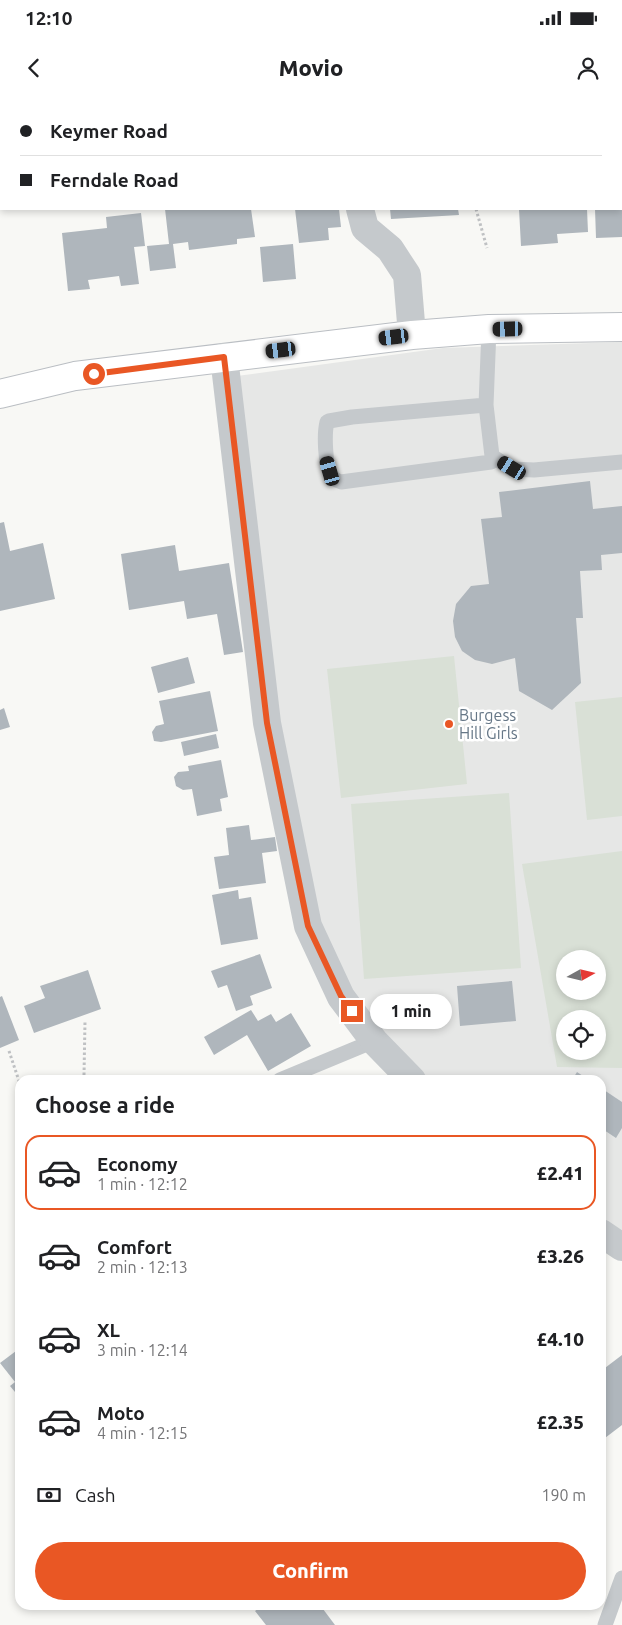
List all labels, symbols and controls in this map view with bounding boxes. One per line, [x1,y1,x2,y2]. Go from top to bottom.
text: 12:10 [25,7,73,29]
icon: back [20,54,48,82]
icon: person [574,54,602,82]
text: Movio [279,55,343,80]
text: Keymer Road [50,120,168,142]
text: Ferndale Road [50,169,179,191]
car [492,321,523,337]
car [378,328,409,346]
car [265,341,296,359]
route start [83,363,105,385]
car [495,454,528,482]
car [318,455,341,487]
place label: Burgess Hill Girls [459,706,518,742]
marker: Burgess Hill Girls [443,718,455,730]
north arrow [556,950,606,1000]
map controls [556,950,606,1060]
callout: 1 min [370,994,452,1028]
route end [341,1000,363,1022]
text: 1 min [391,1002,431,1020]
button: locate [556,1010,606,1060]
text: Choose a ride [35,1092,175,1117]
icon: car [37,1150,82,1195]
text: Economy [97,1153,178,1175]
text: £2.41 [536,1162,584,1184]
text: 1 min · 12:12 [97,1175,188,1193]
icon: car [37,1233,82,1278]
text: Comfort [97,1236,172,1258]
text: £3.26 [536,1245,584,1267]
text: 2 min · 12:13 [97,1258,188,1276]
icon: car [37,1316,82,1361]
text: XL [97,1319,120,1341]
text: £4.10 [536,1328,584,1350]
text: 3 min · 12:14 [97,1341,188,1359]
icon: car [37,1399,82,1444]
text: Moto [97,1402,145,1424]
text: £2.35 [536,1411,584,1433]
text: 4 min · 12:15 [97,1424,188,1442]
icon: cash [35,1481,63,1509]
text: Cash [75,1484,116,1506]
text: 190 m [541,1486,586,1504]
button: Confirm [35,1542,586,1600]

